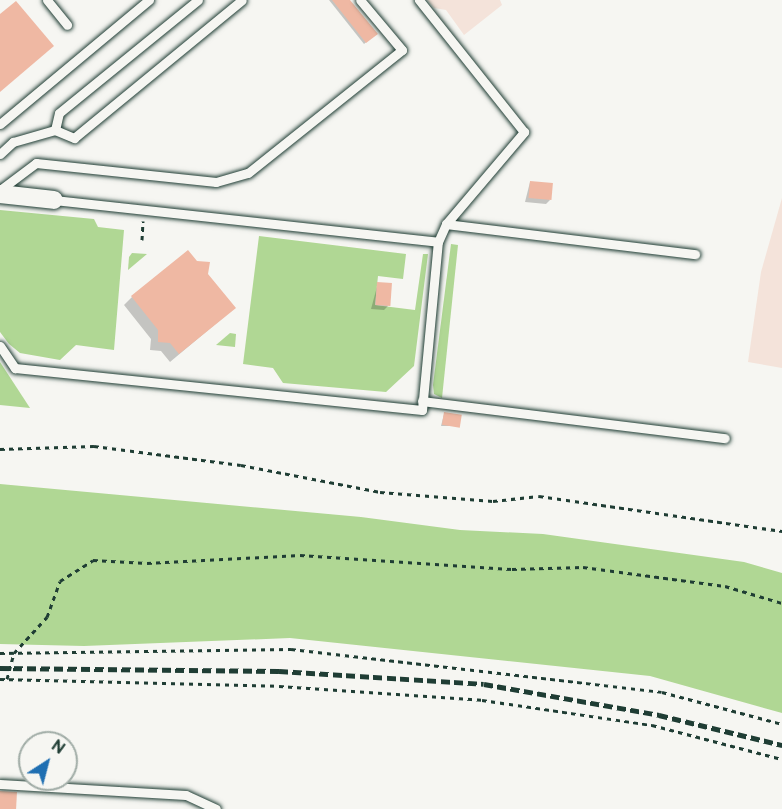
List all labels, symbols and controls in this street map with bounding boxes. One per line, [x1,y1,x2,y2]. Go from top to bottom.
north arrow [18,731,78,791]
text: N [47,736,68,759]

